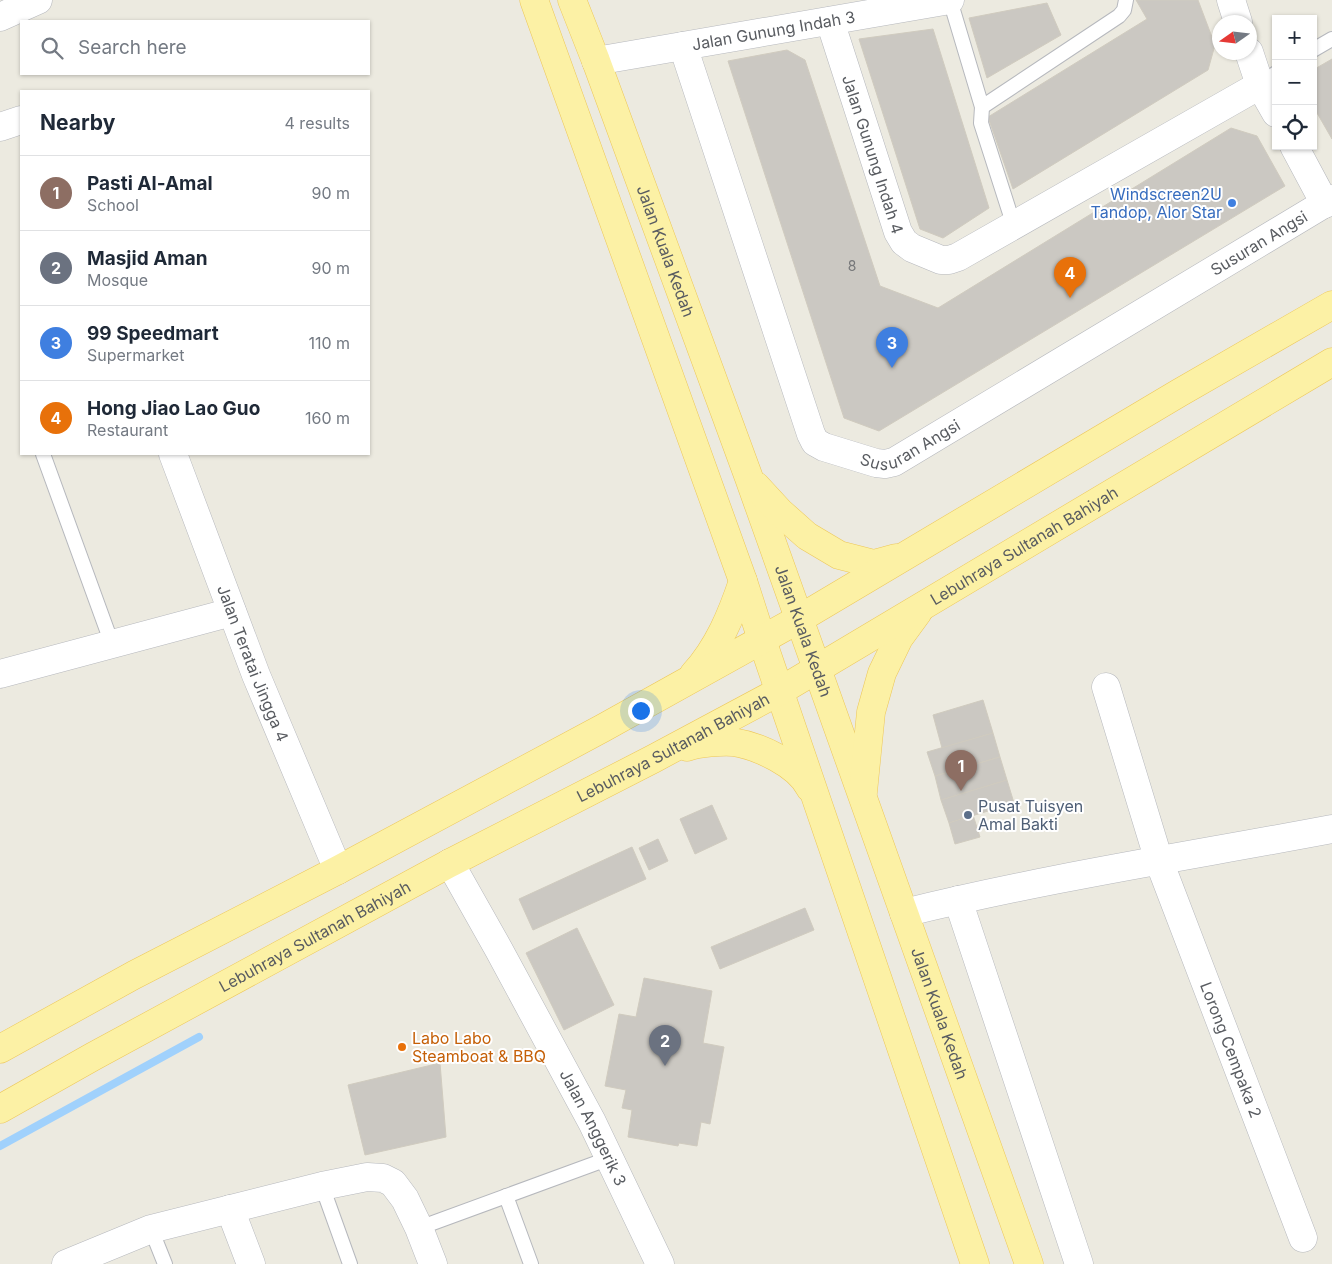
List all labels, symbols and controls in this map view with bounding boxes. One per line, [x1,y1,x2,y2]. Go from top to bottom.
street label: Jalan Gunung Indah 3 [690,7,857,54]
north arrow [1212,15,1257,60]
map controls [1272,15,1317,150]
button: + [1272,15,1317,60]
search box [20,20,370,75]
icon: search [38,34,66,62]
text: Search here [78,36,187,59]
button: − [1272,60,1317,105]
street label: Jalan Gunung Indah 4 [838,72,908,236]
button: locate [1272,105,1317,150]
text: Nearby [40,110,115,135]
text: 4 results [285,113,350,133]
text: Pasti Al-Amal [87,172,213,195]
text: 1 [53,183,59,203]
text: 90 m [311,183,350,203]
street label: Jalan Kuala Kedah [632,183,699,320]
place label: Windscreen2U Tandop, Alor Star [1090,184,1222,222]
text: School [87,195,139,215]
marker: Windscreen2U Tandop, Alor Star [1226,197,1238,209]
street label: Susuran Angsi [1207,206,1311,280]
text: Masjid Aman [87,247,208,270]
house number: 8 [848,257,856,274]
pin: 4 [1054,257,1086,298]
text: 2 [51,258,61,278]
text: 90 m [311,258,350,278]
text: Mosque [87,270,148,290]
text: 99 Speedmart [87,322,219,345]
pin: 3 [876,327,908,368]
text: 3 [51,333,61,353]
text: 110 m [308,333,350,353]
text: Supermarket [87,345,184,365]
text: Hong Jiao Lao Guo [87,397,260,420]
text: 4 [51,408,61,428]
text: 160 m [305,408,350,428]
street label: Susuran Angsi [858,415,964,474]
text: Restaurant [87,420,168,440]
street label: Lebuhraya Sultanah Bahiyah [926,482,1121,609]
street label: Jalan Kuala Kedah [771,562,836,700]
street label: Jalan Teratai Jingga 4 [213,582,293,745]
street label: Lebuhraya Sultanah Bahiyah [573,689,773,806]
your location [628,698,654,724]
pin: 1 [945,750,977,791]
place label: Pusat Tuisyen Amal Bakti [978,796,1083,834]
marker: Pusat Tuisyen Amal Bakti [962,809,974,821]
street label: Lebuhraya Sultanah Bahiyah [215,876,414,996]
street label: Jalan Kuala Kedah [907,945,972,1082]
street label: Lorong Cempaka 2 [1196,979,1266,1121]
pin: 2 [649,1025,681,1066]
place label: Labo Labo Steamboat & BBQ [412,1028,546,1066]
marker: Labo Labo Steamboat & BBQ [396,1041,408,1053]
street label: Jalan Anggerik 3 [556,1066,631,1189]

